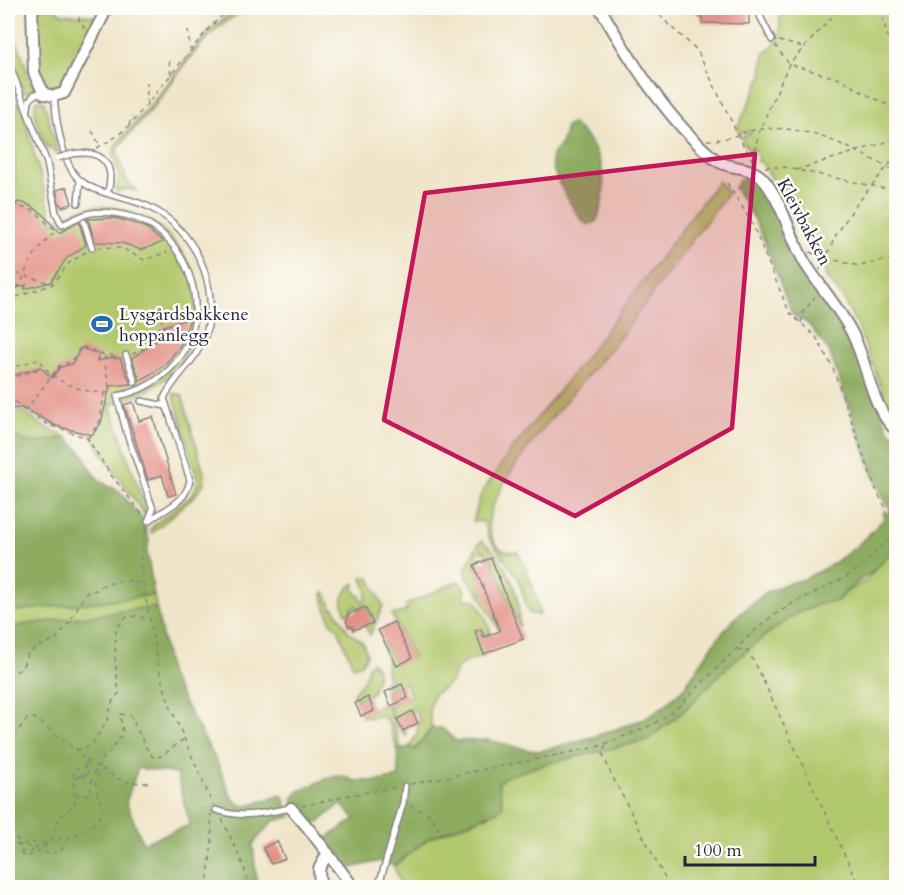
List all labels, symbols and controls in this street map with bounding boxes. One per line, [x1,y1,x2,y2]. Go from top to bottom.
street label: Kleivbakken [771,174,838,271]
place label: Lysgårdsbakkene hoppanlegg [119,302,249,348]
sports icon: Lysgårdsbakkene hoppanlegg [90,312,114,336]
scale bar [685,829,816,867]
text: 100 m [694,838,742,863]

